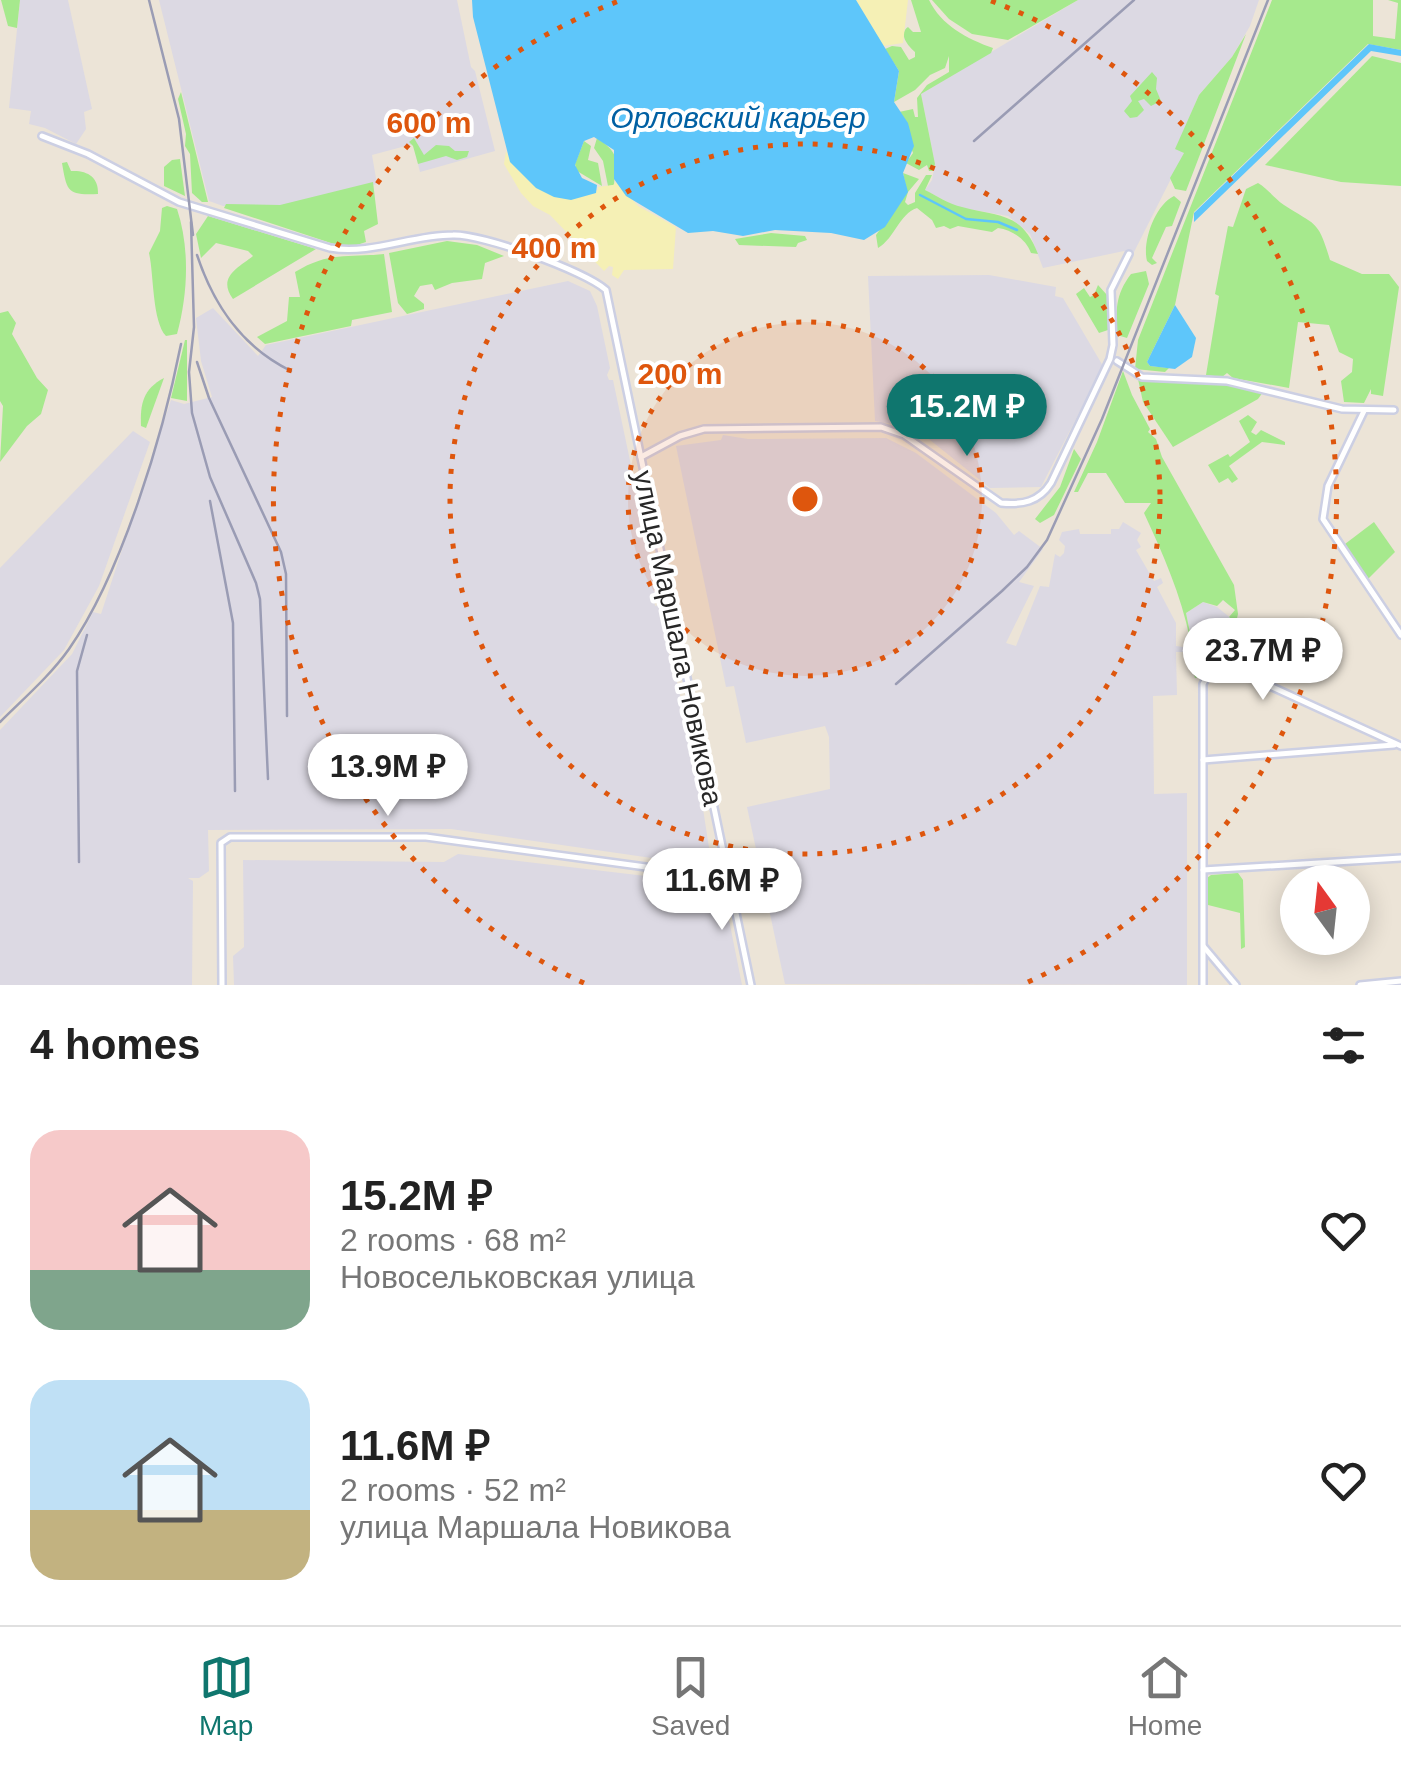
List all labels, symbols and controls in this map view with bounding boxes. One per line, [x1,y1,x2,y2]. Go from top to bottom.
water label: Орловский карьер [610,101,866,134]
text: 600 m [386,106,472,139]
text: 400 m [511,231,597,264]
text: 200 m [637,357,723,390]
pin: 15.2M ₽ [875,374,1059,459]
text: 15.2M ₽ [909,388,1025,424]
street label: улица Маршала Новикова [627,468,729,809]
centre of rings [787,481,823,517]
pin: 23.7M ₽ [1171,618,1355,703]
text: 23.7M ₽ [1205,632,1321,668]
pin: 13.9M ₽ [296,734,480,819]
text: 13.9M ₽ [330,748,446,784]
pin: 11.6M ₽ [630,848,814,933]
text: 11.6M ₽ [665,862,779,898]
north arrow [1280,865,1370,955]
map controls [1280,865,1370,955]
icon: filters [1316,1018,1371,1073]
text: 4 homes [30,1021,200,1068]
icon: home [110,1170,230,1290]
text: 15.2M ₽ [340,1172,493,1219]
icon: heart [1316,1203,1371,1258]
text: 2 rooms · 68 m² [340,1222,566,1258]
text: Новосельковская улица [340,1259,695,1295]
icon: home [110,1420,230,1540]
text: 11.6M ₽ [340,1422,491,1469]
icon: heart [1316,1453,1371,1508]
text: 2 rooms · 52 m² [340,1472,566,1508]
text: улица Маршала Новикова [340,1509,731,1545]
tab: Map [199,1650,254,1742]
tab: Saved [651,1650,730,1742]
tab: Home [1128,1650,1202,1742]

